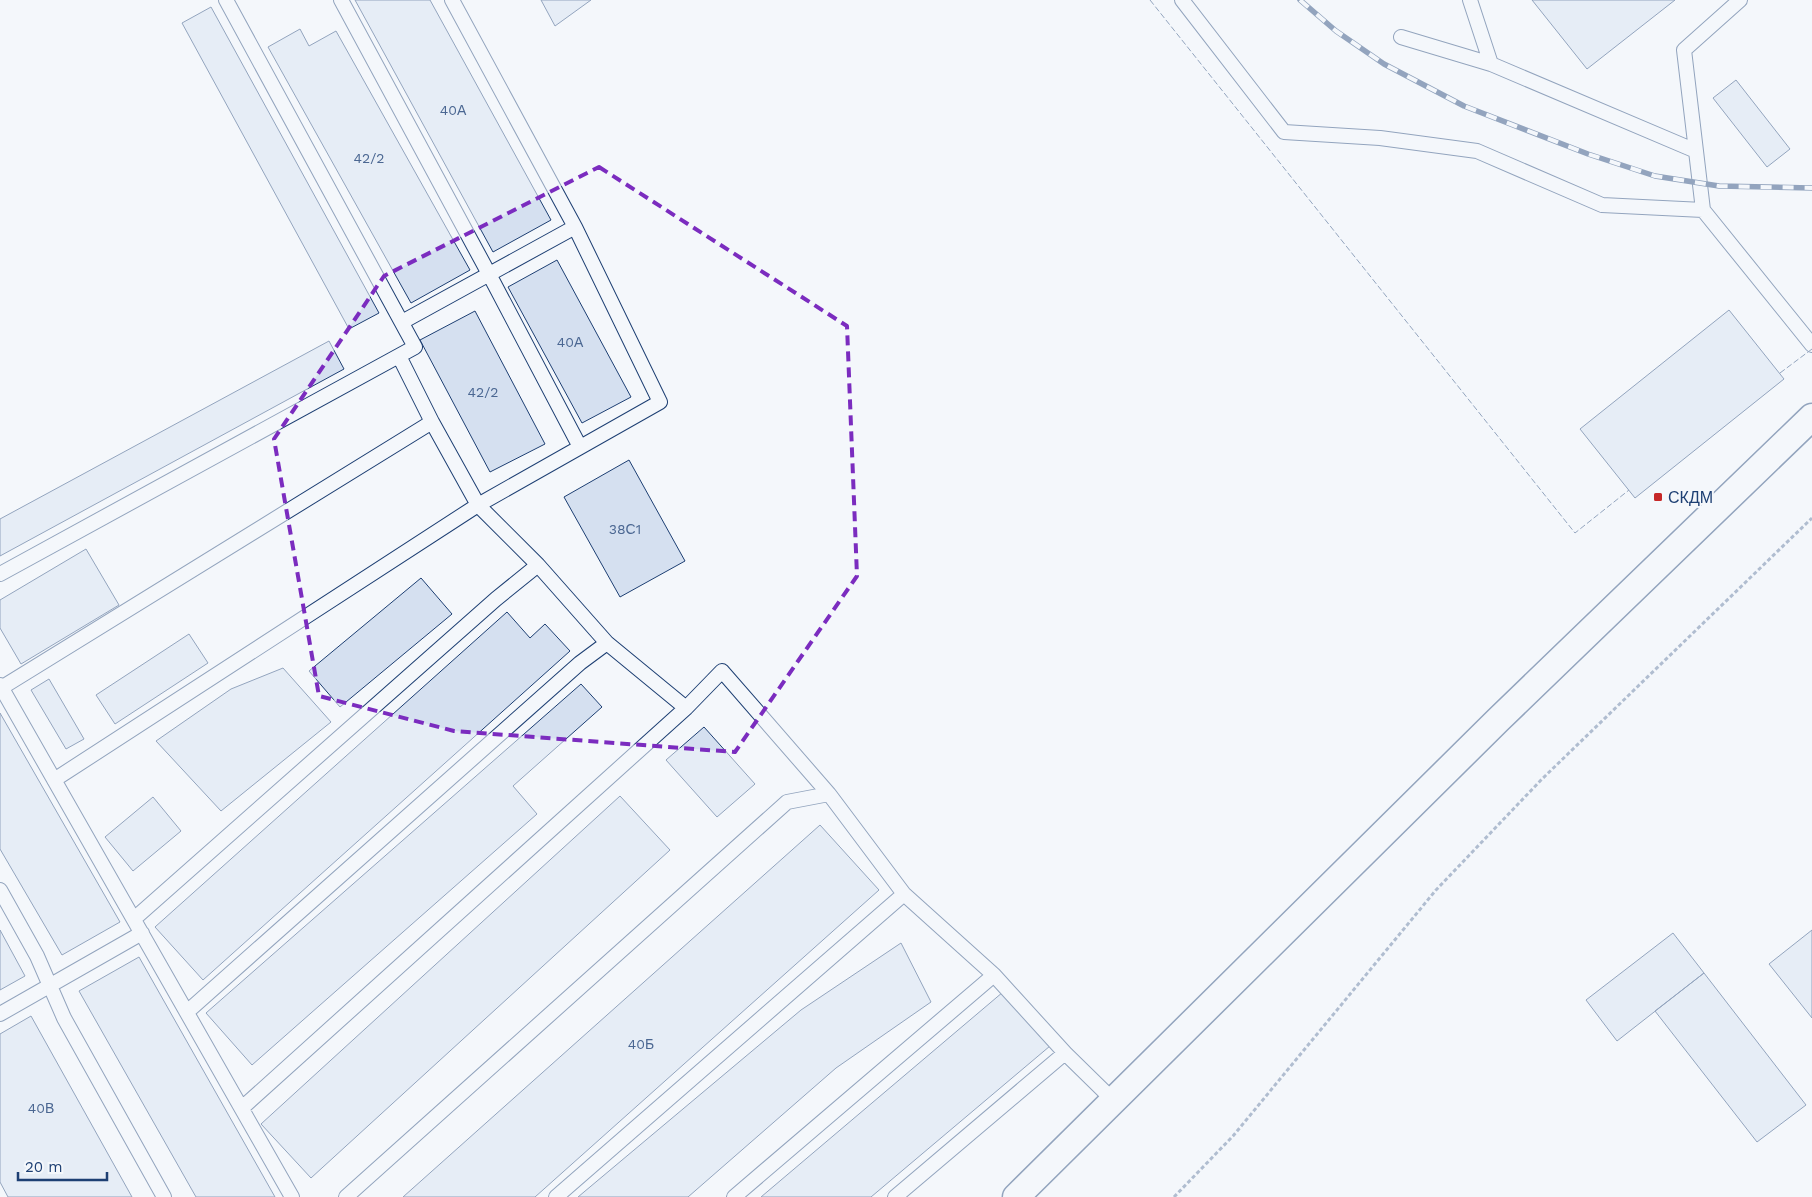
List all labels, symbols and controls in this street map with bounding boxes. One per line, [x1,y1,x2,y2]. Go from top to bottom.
house number: 40А [440,102,467,118]
house number: 42/2 [354,150,385,166]
house number: 40А [557,334,584,350]
house number: 42/2 [468,384,499,400]
place label: СКДМ [1668,488,1713,507]
marker: СКДМ [1652,491,1664,503]
house number: 38С1 [609,521,641,537]
house number: 40Б [628,1036,654,1052]
house number: 40В [28,1100,54,1116]
scale bar [18,1150,106,1182]
text: 20 m [25,1158,63,1176]

